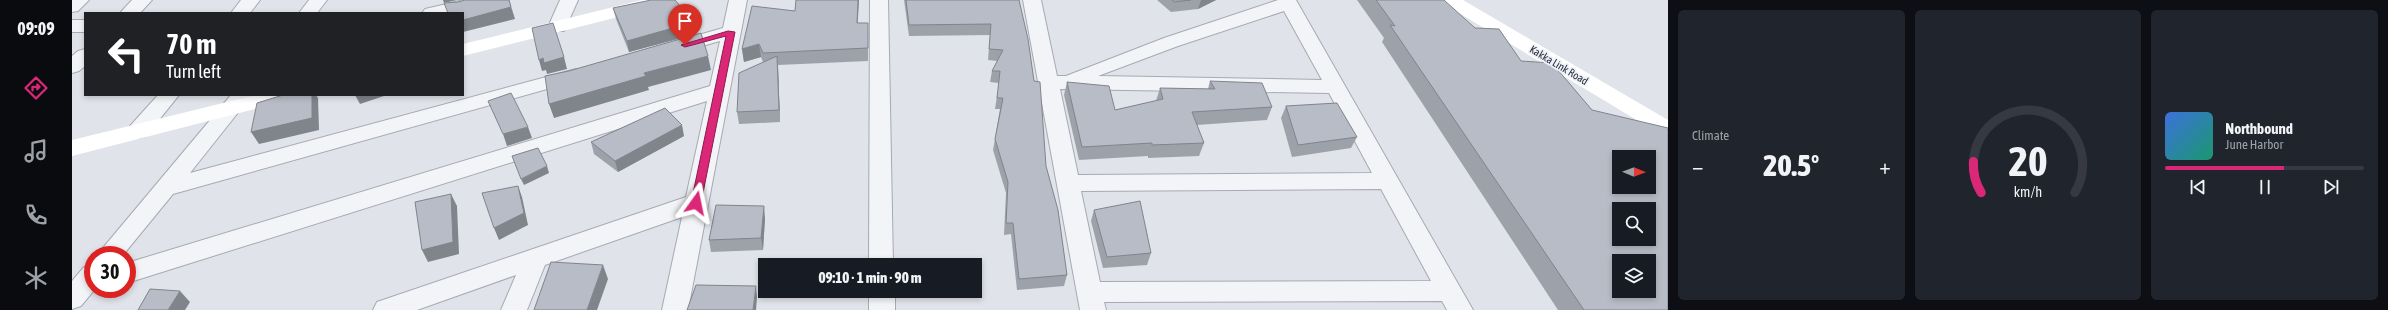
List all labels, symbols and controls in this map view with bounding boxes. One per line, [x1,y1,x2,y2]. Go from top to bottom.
pin [668,4,702,45]
icon: arrive [674,10,696,32]
text: 09:09 [17,18,55,39]
icon: left [100,28,152,80]
text: 70 m [166,28,216,60]
street label: Kakka Link Road [1528,43,1590,87]
text: Turn left [166,61,221,82]
icon: directions [22,74,50,102]
text: Northbound [2225,120,2293,137]
text: Climate [1692,128,1729,143]
icon: music [22,137,50,165]
text: 20 [2008,137,2048,185]
text: June Harbor [2225,137,2283,152]
text: 20.5° [1763,148,1819,182]
north arrow [1612,150,1656,194]
map controls [1612,150,1656,298]
text: − [1692,153,1703,179]
text: + [1879,153,1891,179]
icon: previous [2187,176,2209,198]
icon: pause [2254,176,2276,198]
icon: next [2320,176,2342,198]
position arrow [675,182,717,224]
text: km/h [2014,184,2042,200]
icon: phone [22,201,50,229]
button: search [1612,202,1656,246]
speed limit sign: 30 [84,246,136,298]
button: layers [1612,254,1656,298]
icon: climate [22,264,50,292]
text: 09:10 · 1 min · 90 m [818,269,922,286]

